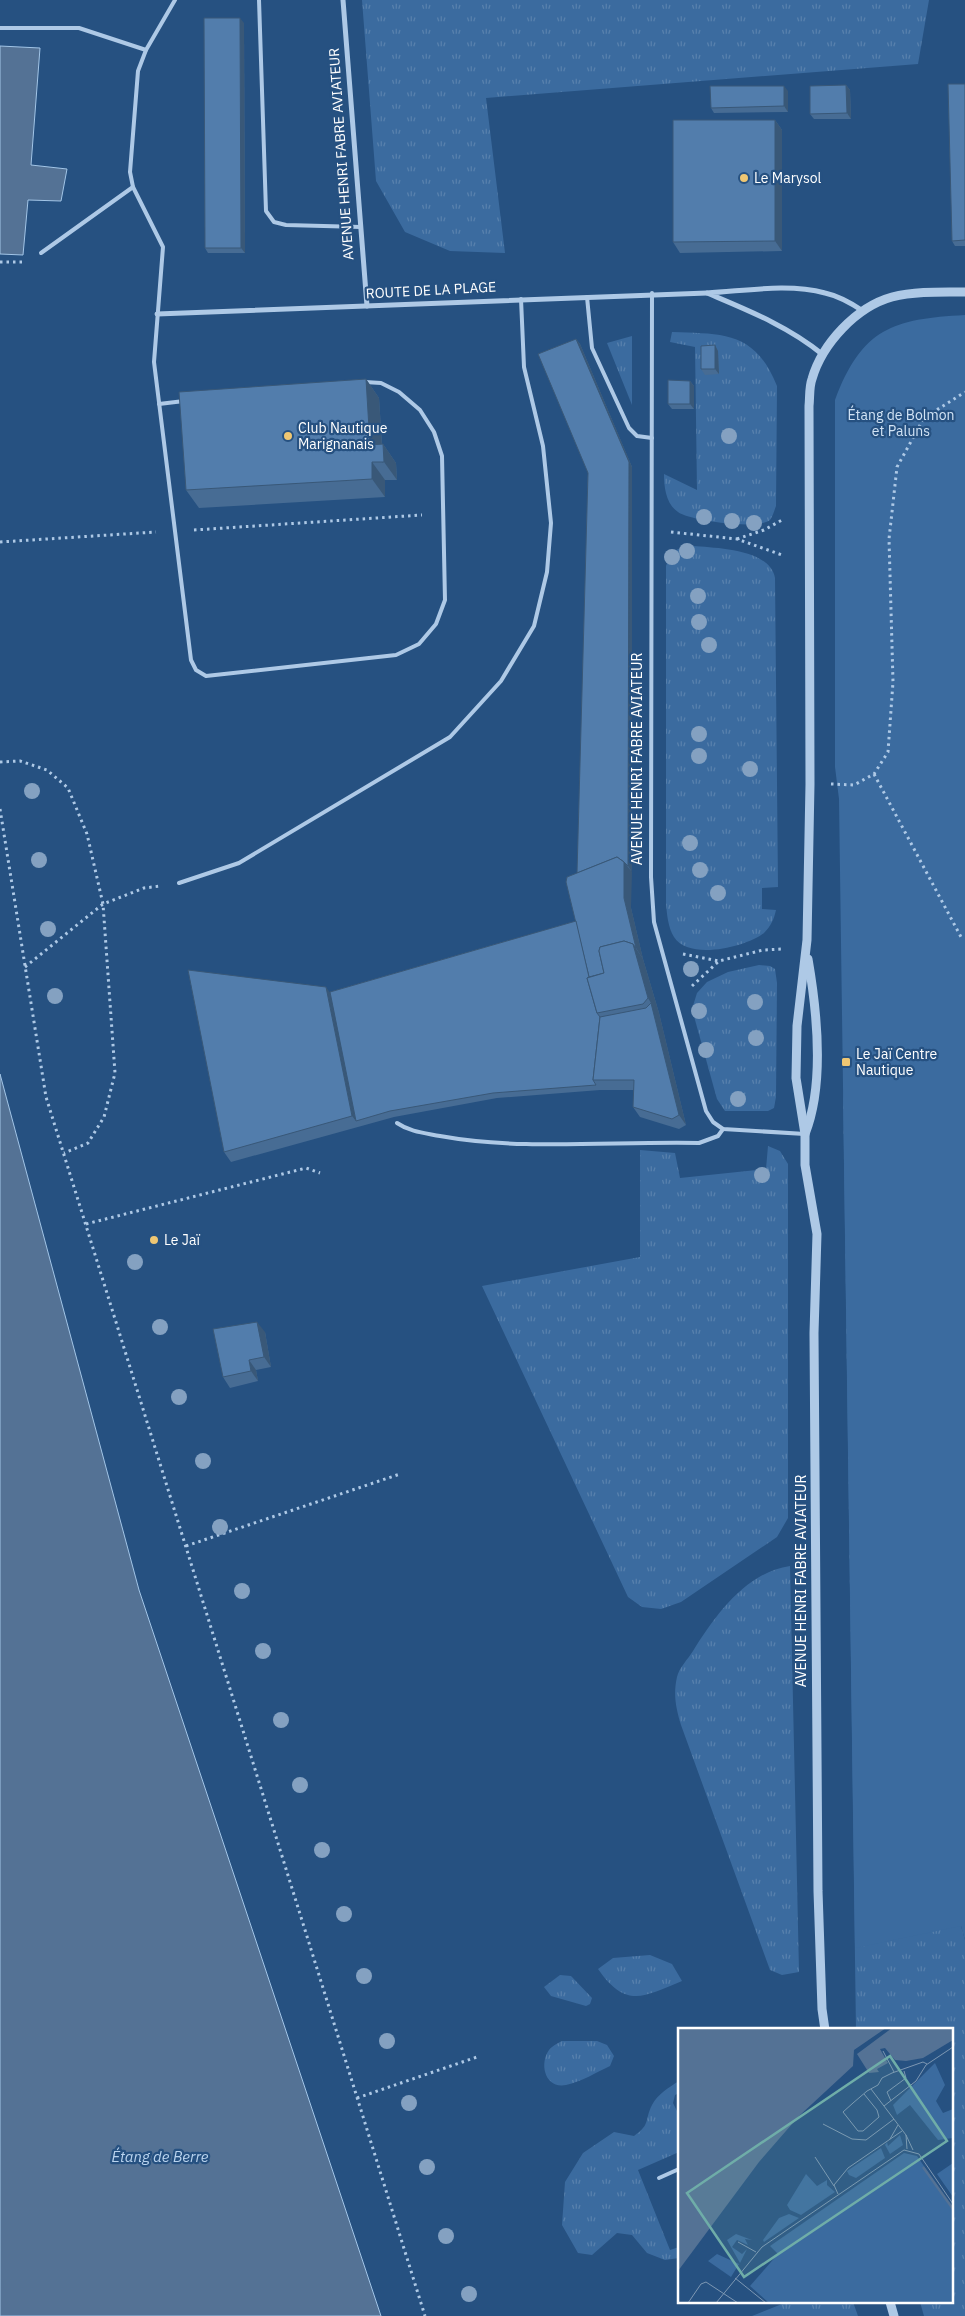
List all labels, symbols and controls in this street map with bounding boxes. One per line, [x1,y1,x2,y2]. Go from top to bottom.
street label: AVENUE HENRI FABRE AVIATEUR [325,47,357,261]
place label: Le Marysol [754,169,822,187]
marker: Le Marysol [738,172,750,184]
street label: ROUTE DE LA PLAGE [365,278,497,302]
park label: Étang de Bolmon et Paluns [847,405,955,440]
place label: Club Nautique Marignanais [298,419,388,453]
marker: Club Nautique Marignanais [282,430,294,442]
street label: AVENUE HENRI FABRE AVIATEUR [628,653,646,865]
place label: Le Jaï Centre Nautique [856,1045,938,1079]
marker: Le Jaï Centre Nautique [840,1056,852,1068]
place label: Le Jaï [164,1231,200,1249]
marker: Le Jaï [148,1234,160,1246]
street label: AVENUE HENRI FABRE AVIATEUR [792,1475,810,1687]
inset map [678,2028,952,2304]
water label: Étang de Berre [111,2147,209,2166]

